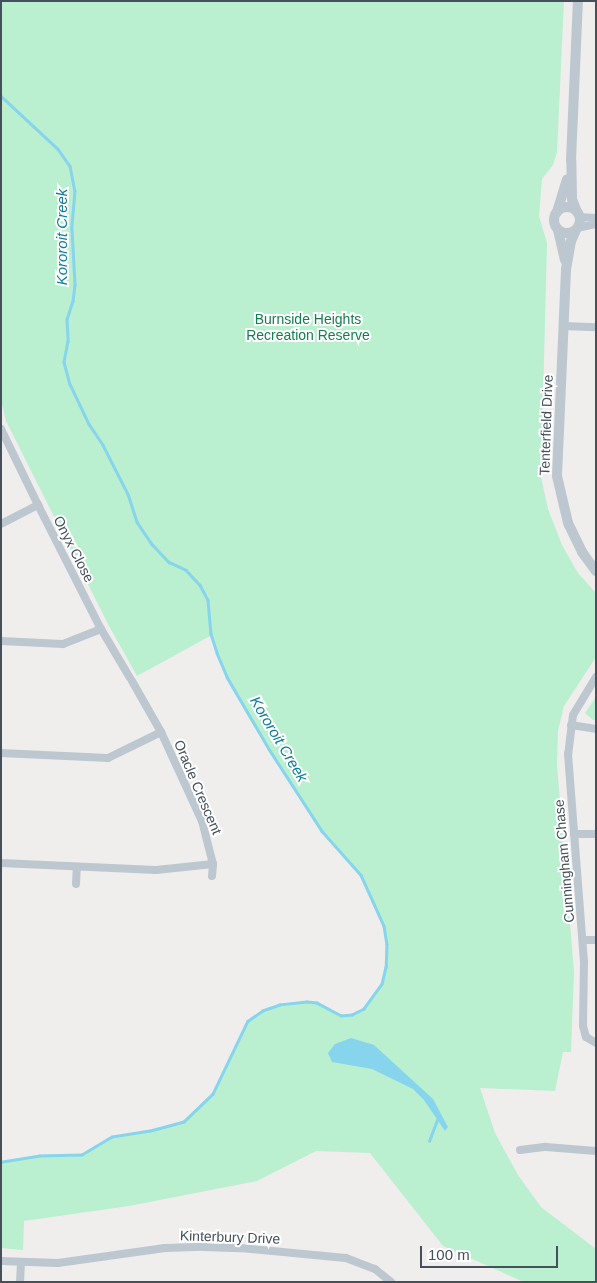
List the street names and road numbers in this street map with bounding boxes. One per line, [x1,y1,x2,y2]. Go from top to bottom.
street label: Tenterfield Drive [536,374,556,476]
street label: Onyx Close [50,513,98,585]
street label: Oracle Crescent [171,737,225,837]
street label: Cunningham Chase [550,799,578,923]
street label: Kinterbury Drive [180,1227,280,1247]

